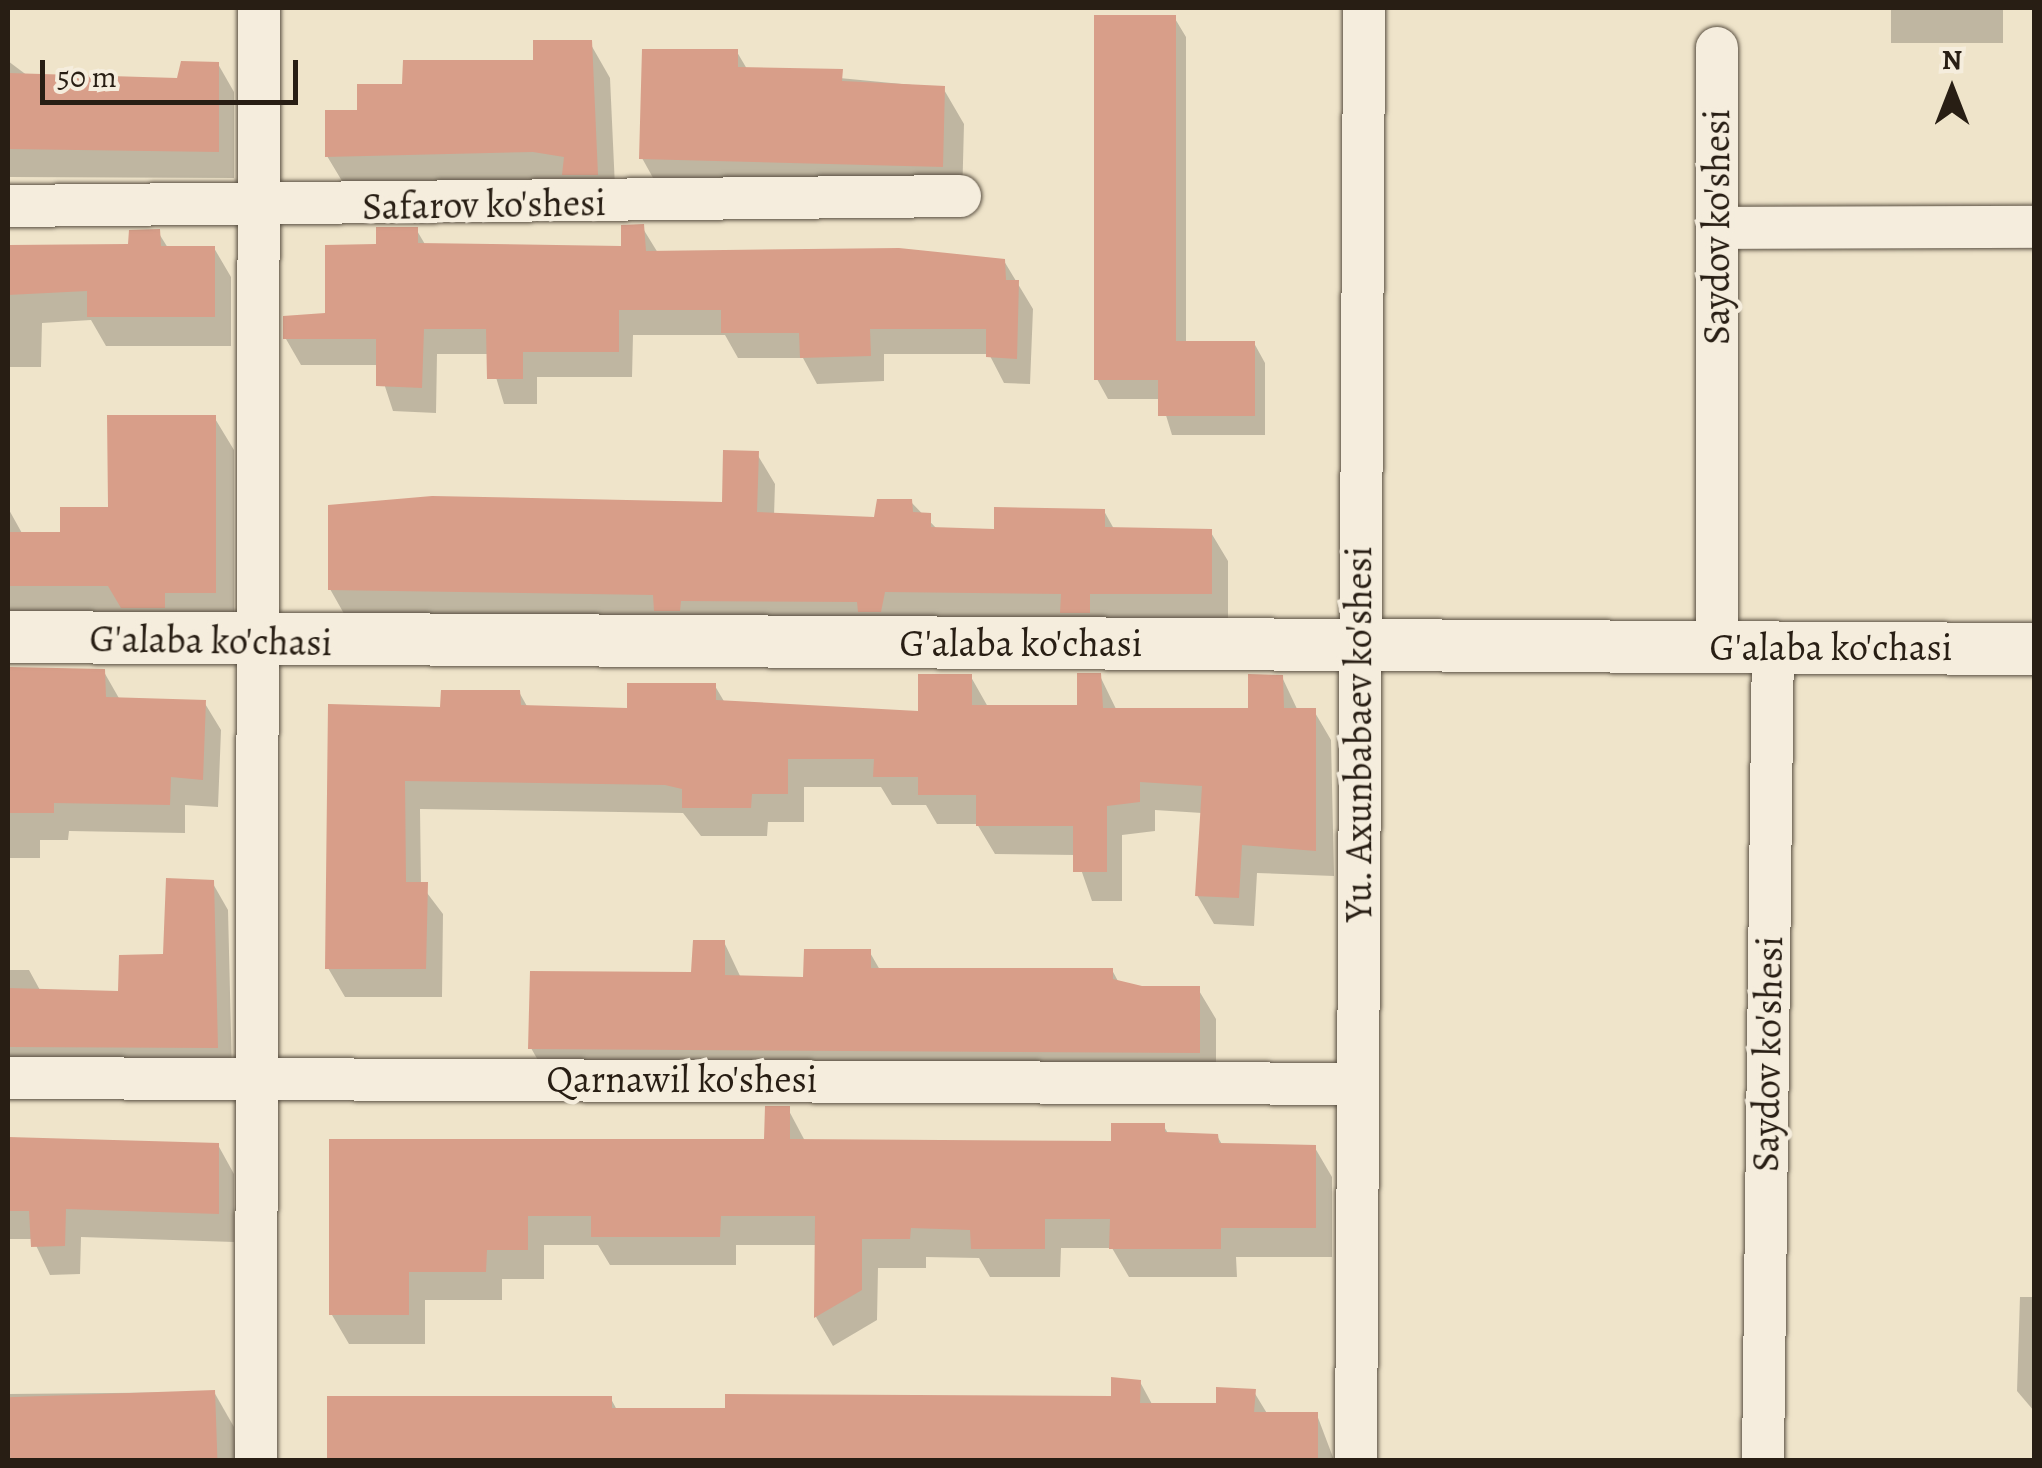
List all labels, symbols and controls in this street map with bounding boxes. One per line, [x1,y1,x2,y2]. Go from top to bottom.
scale bar [45,40,302,102]
north arrow [1902,40,2002,140]
text: N [1942,41,1962,79]
text: 50 m [57,57,117,97]
street label: Saydov ko'shesi [1694,109,1740,345]
street label: Safarov ko'shesi [362,180,606,230]
street label: Yu. Axunbabaev ko'shesi [1336,546,1382,922]
street label: G'alaba ko'chasi [89,616,333,666]
street label: G'alaba ko'chasi [900,621,1142,667]
street label: G'alaba ko'chasi [1710,625,1952,671]
street label: Saydov ko'shesi [1743,936,1793,1172]
street label: Qarnawil ko'shesi [547,1057,817,1103]

